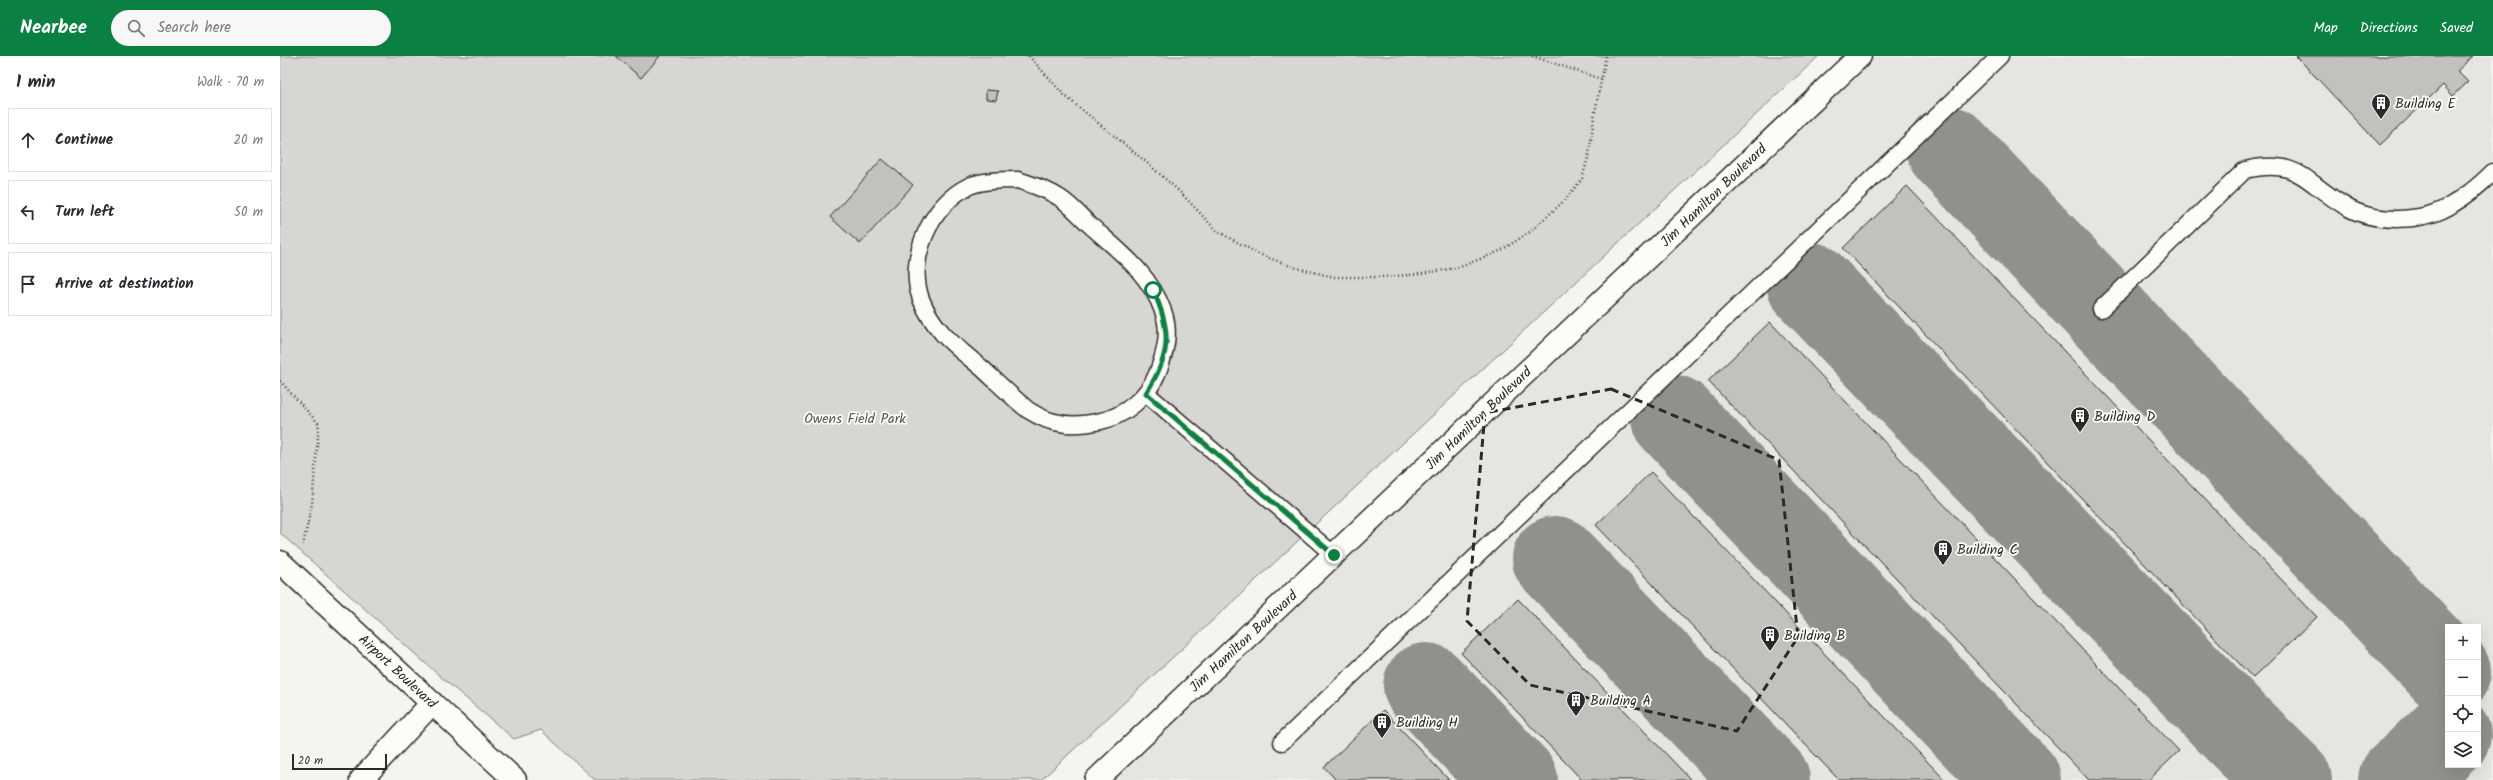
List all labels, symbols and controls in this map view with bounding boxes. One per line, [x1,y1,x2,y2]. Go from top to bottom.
search box [111,10,391,46]
text: Nearbee [20,13,87,43]
text: Search here [157,16,231,40]
icon: search [125,17,147,39]
text: Map [2313,17,2338,39]
text: Directions [2360,17,2418,39]
text: Saved [2440,17,2473,39]
text: 1 min [16,69,55,96]
text: Walk · 70 m [197,72,264,93]
building icon: Building E [2370,92,2392,120]
place label: Building E [2395,93,2456,115]
text: Continue [55,128,113,152]
icon: ahead [17,129,39,151]
text: 20 m [233,130,263,151]
street label: Jim Hamilton Boulevard [1655,138,1773,253]
text: Turn left [55,200,115,224]
icon: left [17,201,39,223]
text: 50 m [234,202,263,223]
text: Arrive at destination [55,272,194,296]
icon: arrive [17,273,39,295]
route start [1144,281,1162,299]
street label: Jim Hamilton Boulevard [1420,361,1538,476]
building icon: Building D [2069,405,2091,433]
place label: Building D [2094,406,2156,428]
park label: Owens Field Park [804,408,906,430]
building icon: Building C [1932,538,1954,566]
place label: Building C [1957,539,2018,561]
route end [1325,546,1343,564]
street label: Jim Hamilton Boulevard [1185,585,1304,698]
building icon: Building B [1759,624,1781,652]
map controls [2445,624,2481,768]
button: + [2445,624,2481,660]
place label: Building B [1784,625,1845,647]
street label: Airport Boulevard [353,629,442,715]
button: − [2445,660,2481,696]
building icon: Building A [1565,689,1587,717]
place label: Building A [1590,690,1651,712]
button: locate [2445,696,2481,732]
building icon: Building H [1371,711,1393,739]
place label: Building H [1396,712,1458,734]
button: layers [2445,732,2481,768]
scale bar [292,752,387,771]
text: 20 m [298,752,323,770]

